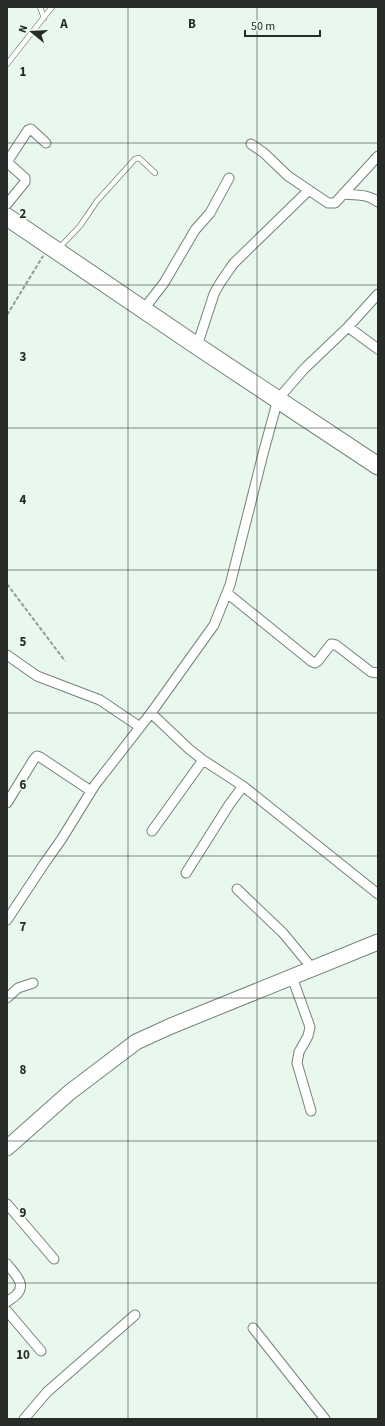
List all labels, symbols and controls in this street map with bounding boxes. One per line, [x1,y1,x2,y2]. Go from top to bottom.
north arrow [12,12,52,52]
scale bar [245,12,320,38]
text: A [59,15,68,33]
text: B [188,15,196,33]
text: 50 m [251,18,275,35]
text: N [15,23,31,35]
text: 1 [20,63,27,81]
text: 2 [20,205,27,223]
text: 3 [20,348,27,366]
text: 4 [20,491,27,509]
text: 5 [20,633,27,651]
text: 6 [20,776,27,794]
text: 7 [20,918,27,936]
text: 8 [20,1061,27,1079]
text: 9 [20,1204,27,1222]
text: 10 [16,1346,30,1364]

